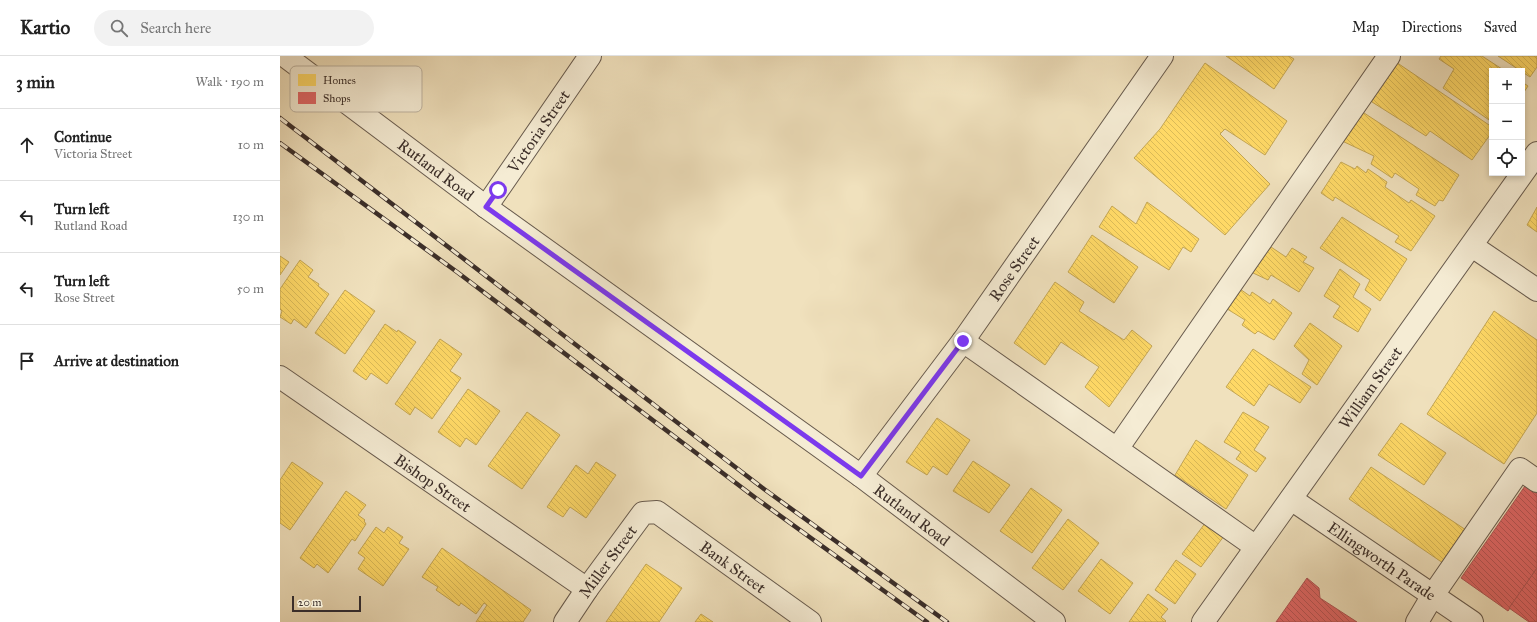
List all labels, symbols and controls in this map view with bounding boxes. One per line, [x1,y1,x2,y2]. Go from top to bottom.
search box [94,10,374,46]
text: Kartio [20,16,70,39]
icon: search [108,17,130,39]
text: Search here [140,19,211,37]
text: Map [1352,19,1379,36]
text: Directions [1401,19,1462,36]
text: Saved [1484,19,1517,36]
legend [290,66,422,112]
map controls [1489,68,1525,176]
button: + [1489,68,1525,104]
text: 3 min [16,72,55,93]
text: Walk · 190 m [195,74,264,90]
text: Homes [323,74,356,87]
street label: Victoria Street [503,86,574,177]
text: Shops [323,92,351,105]
button: − [1489,104,1525,140]
text: Continue [54,128,112,146]
icon: ahead [16,134,38,156]
street label: Rutland Road [394,135,478,205]
text: 10 m [238,137,264,153]
button: locate [1489,140,1525,176]
text: Victoria Street [54,146,132,162]
route start [489,181,507,199]
text: Turn left [54,200,110,218]
icon: left [16,206,38,228]
text: 130 m [232,209,264,225]
text: Rutland Road [54,218,128,234]
street label: Rose Street [985,232,1044,305]
text: Turn left [54,272,110,290]
icon: left [16,278,38,300]
text: 50 m [237,281,264,297]
text: Rose Street [54,290,115,306]
route end [954,332,972,350]
street label: William Street [1335,343,1406,432]
icon: arrive [16,350,38,372]
text: Arrive at destination [54,352,179,370]
street label: Bishop Street [391,450,475,516]
street label: Rutland Road [870,480,954,550]
street label: Ellingworth Parade [1324,518,1440,605]
street label: Miller Street [575,521,641,602]
street label: Bank Street [696,537,770,598]
scale bar [292,594,361,613]
text: 20 m [298,596,321,609]

